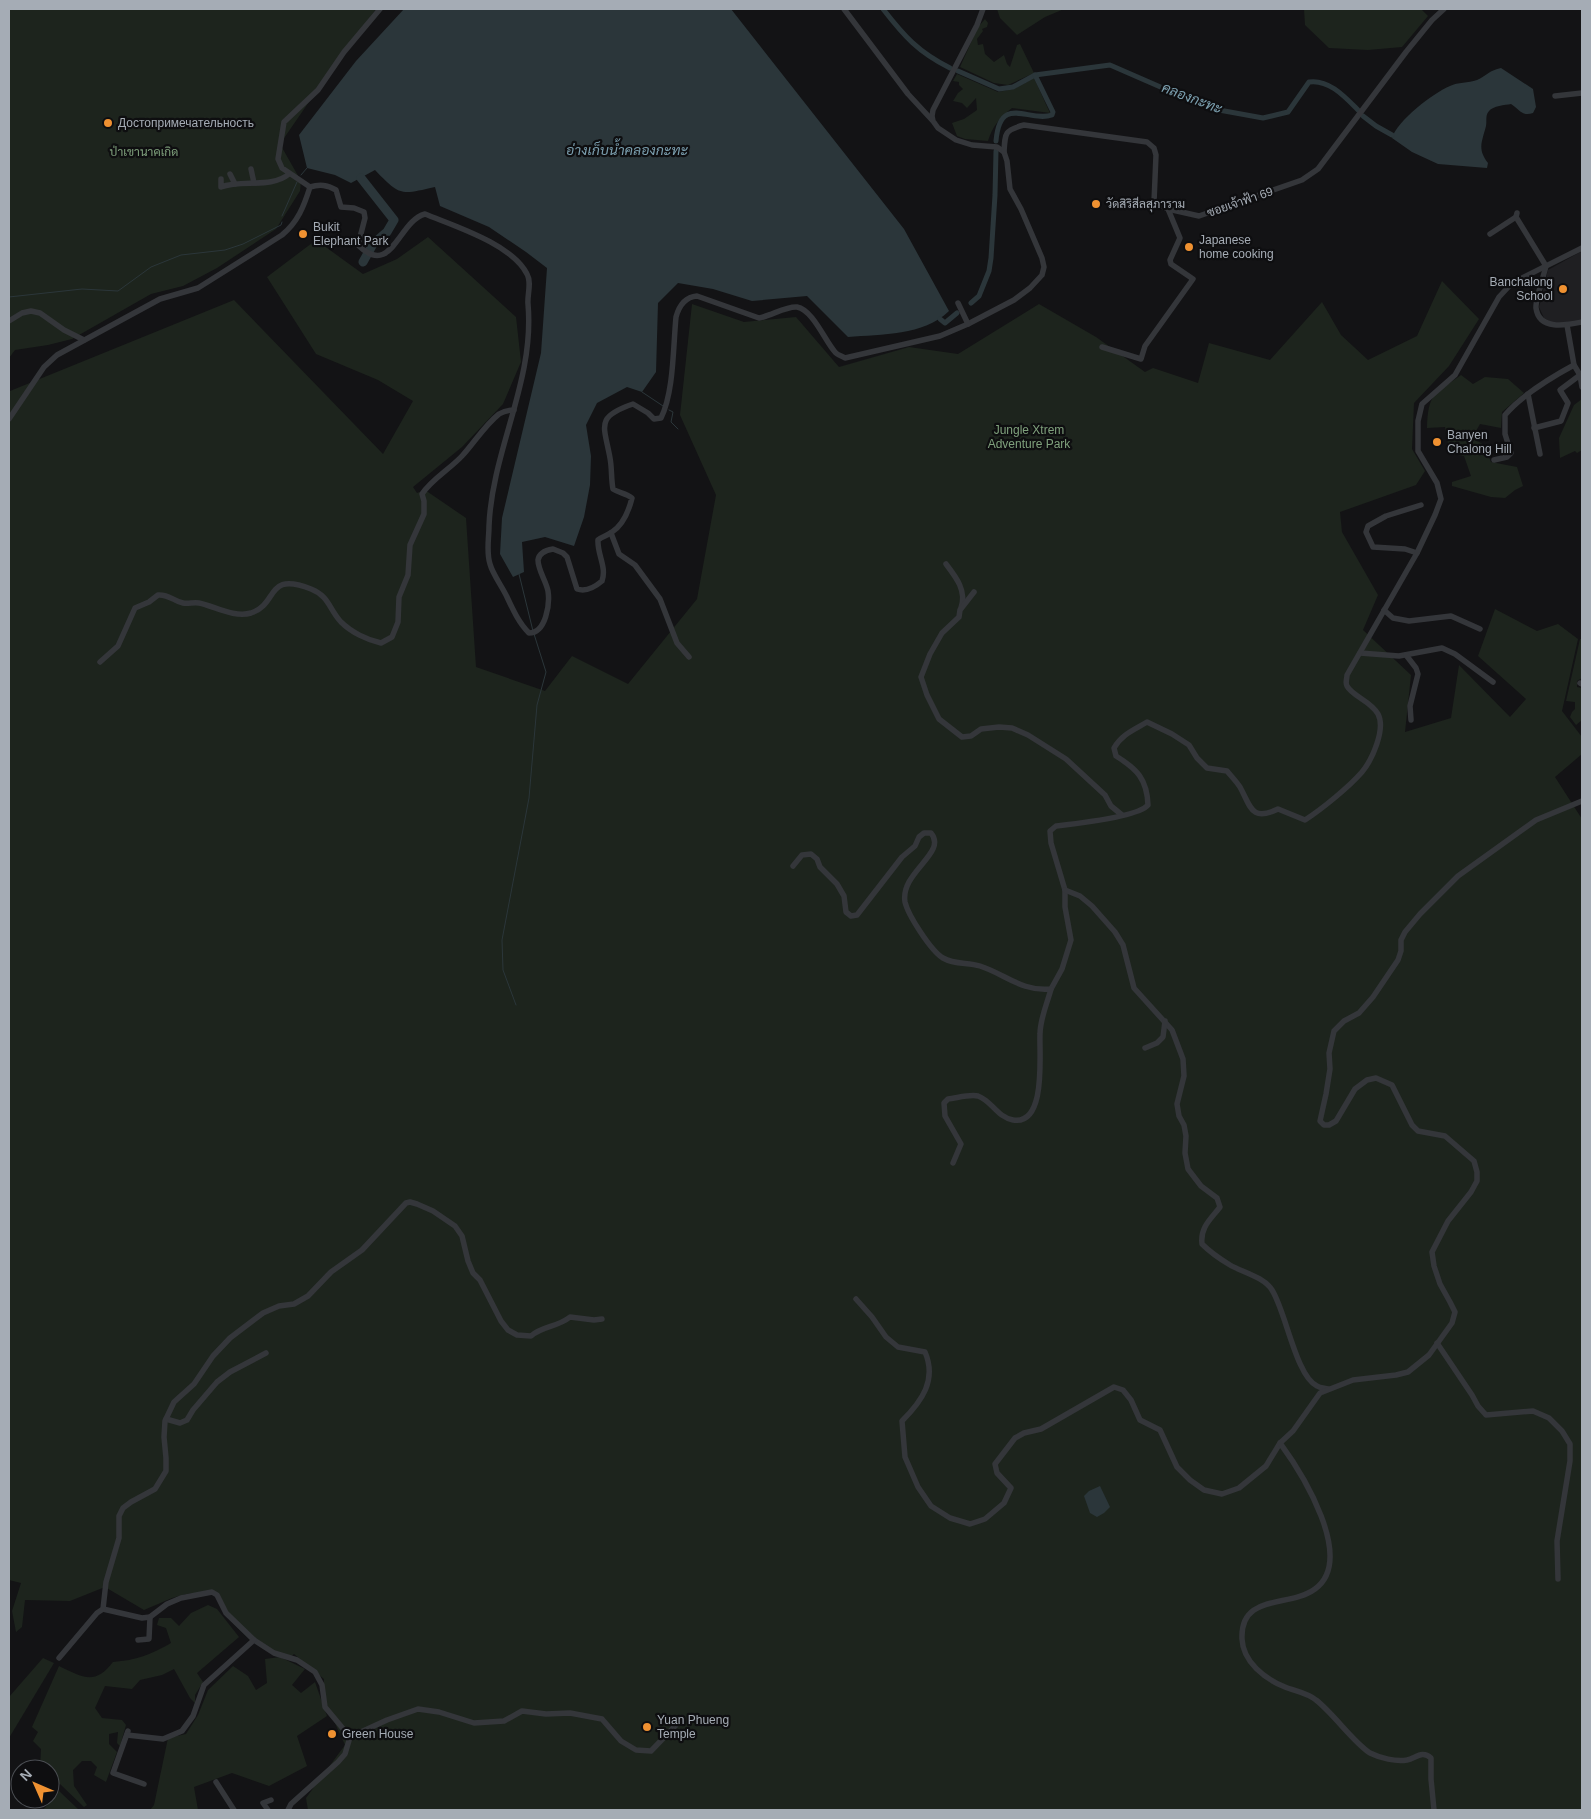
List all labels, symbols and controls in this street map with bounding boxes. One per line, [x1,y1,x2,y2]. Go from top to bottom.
water label: คลองกะทะ [1160,79,1225,117]
place label: Достопримечательность [118,116,254,130]
marker: Достопримечательность [102,117,114,129]
water label: อ่างเก็บน้ำคลองกะทะ [566,138,688,158]
park label: ป่าเขานาคเกิด [110,145,178,159]
street label: ซอยเจ้าฟ้า 69 [1205,184,1275,220]
place label: วัดสิริสีลสุภาราม [1106,196,1185,213]
marker: วัดสิริสีลสุภาราม [1090,198,1102,210]
place label: Bukit Elephant Park [313,220,389,248]
marker: Bukit Elephant Park [297,228,309,240]
place label: Japanese home cooking [1199,233,1274,261]
marker: Japanese home cooking [1183,241,1195,253]
place label: Banchalong School [1490,275,1553,303]
marker: Banchalong School [1557,283,1569,295]
park label: Jungle Xtrem Adventure Park [988,423,1071,451]
place label: Banyen Chalong Hill [1447,428,1512,456]
marker: Banyen Chalong Hill [1431,436,1443,448]
place label: Yuan Phueng Temple [657,1713,729,1741]
marker: Yuan Phueng Temple [641,1721,653,1733]
place label: Green House [342,1727,414,1741]
marker: Green House [326,1728,338,1740]
north arrow [10,1759,60,1809]
text: N [17,1766,35,1784]

